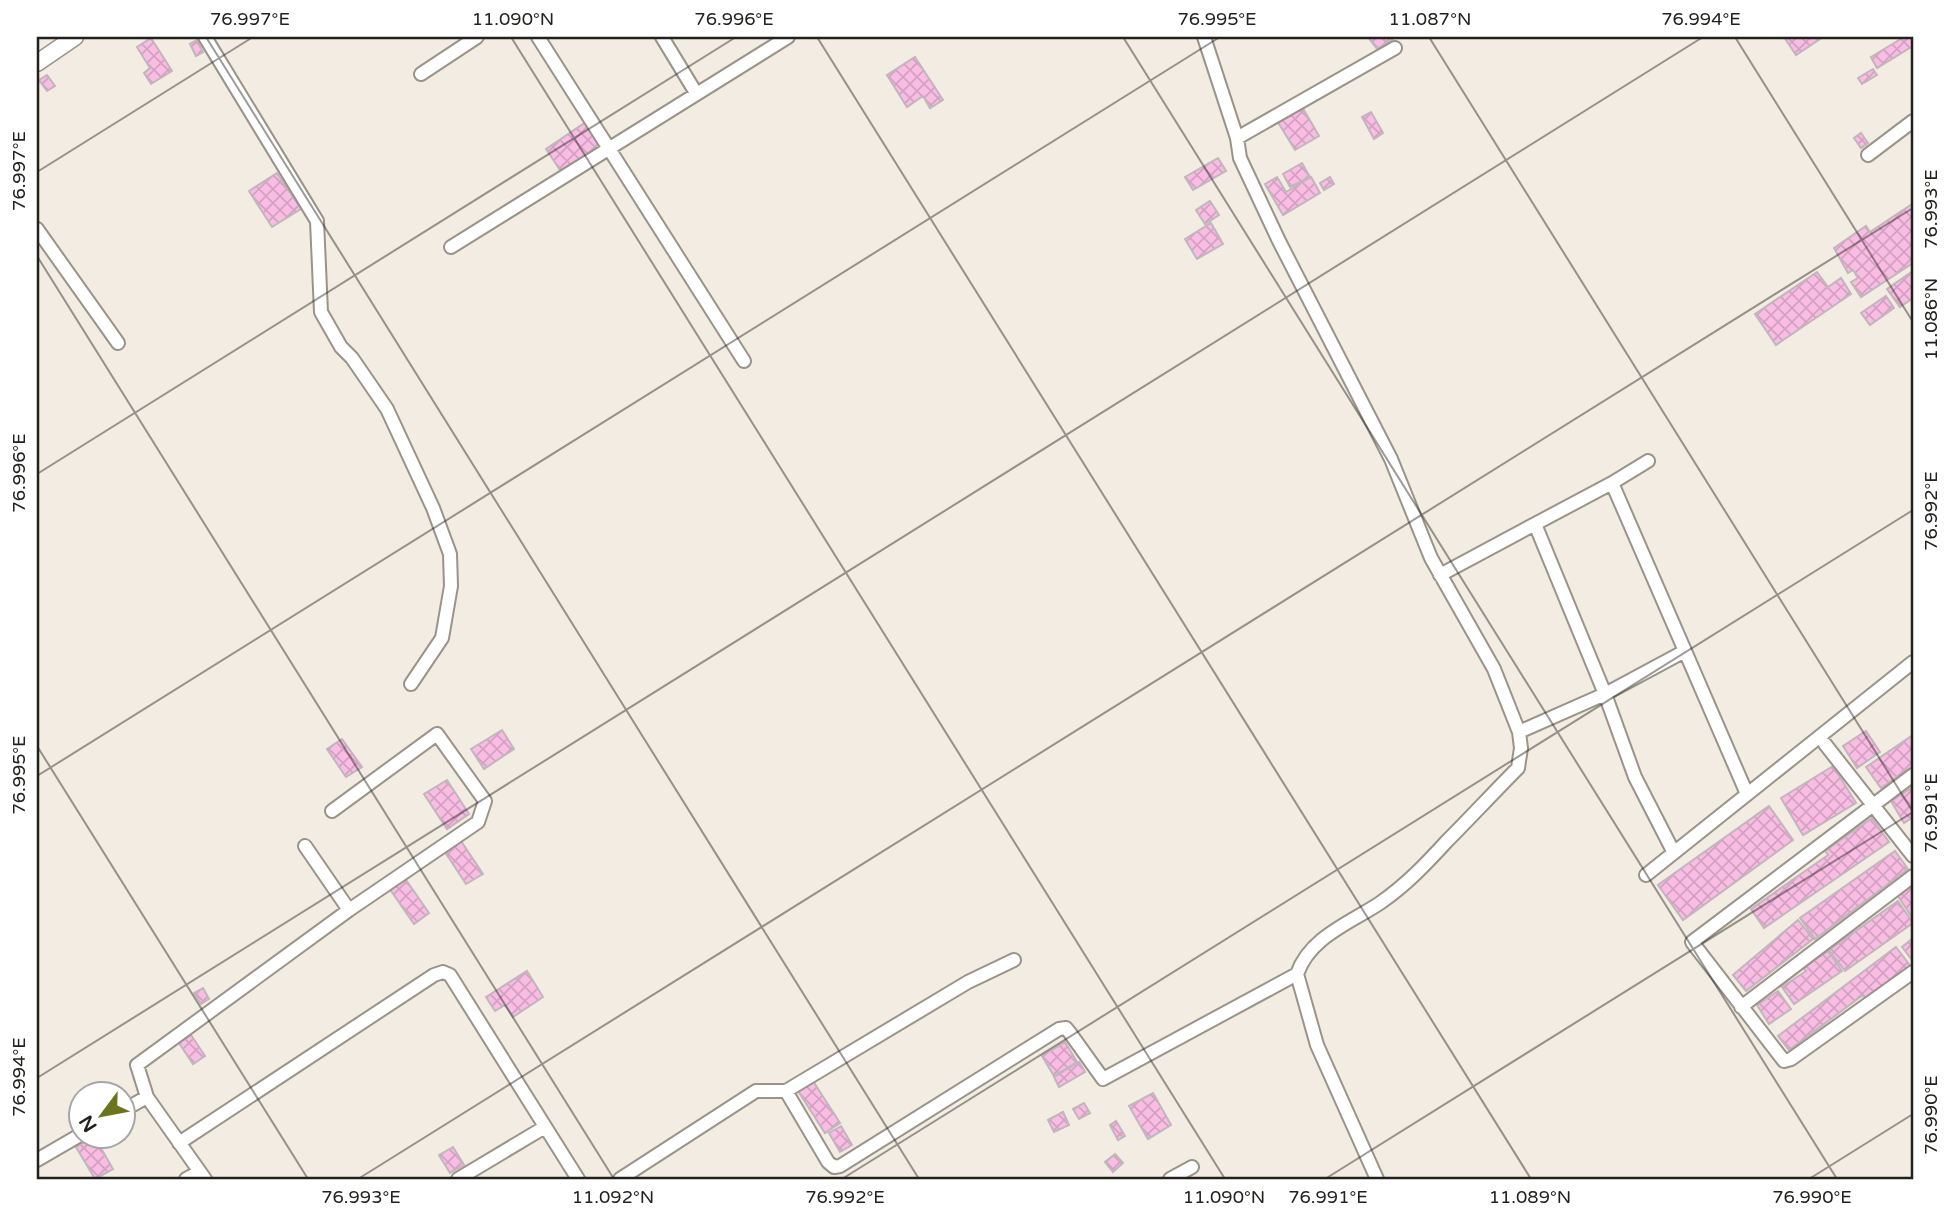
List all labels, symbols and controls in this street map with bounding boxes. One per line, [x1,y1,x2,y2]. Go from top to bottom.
text: 76.997°E [210,8,290,30]
text: 11.090°N [472,8,554,30]
text: 76.996°E [694,8,774,30]
text: 76.995°E [1177,8,1257,30]
text: 11.087°N [1389,8,1471,30]
text: 76.994°E [1661,8,1741,30]
text: 76.997°E [8,131,30,211]
text: 76.993°E [1920,169,1942,249]
text: 11.086°N [1920,278,1942,360]
text: 76.996°E [8,433,30,513]
text: 76.992°E [1920,471,1942,551]
text: 76.995°E [8,735,30,815]
text: 76.991°E [1920,773,1942,853]
text: 76.994°E [8,1037,30,1117]
text: 76.990°E [1920,1075,1942,1155]
north arrow [66,1080,136,1150]
text: N [75,1111,102,1136]
text: 76.993°E [321,1186,401,1208]
text: 11.092°N [572,1186,654,1208]
text: 76.992°E [805,1186,885,1208]
text: 11.090°N [1183,1186,1265,1208]
text: 76.991°E [1288,1186,1368,1208]
text: 11.089°N [1489,1186,1571,1208]
text: 76.990°E [1772,1186,1852,1208]

